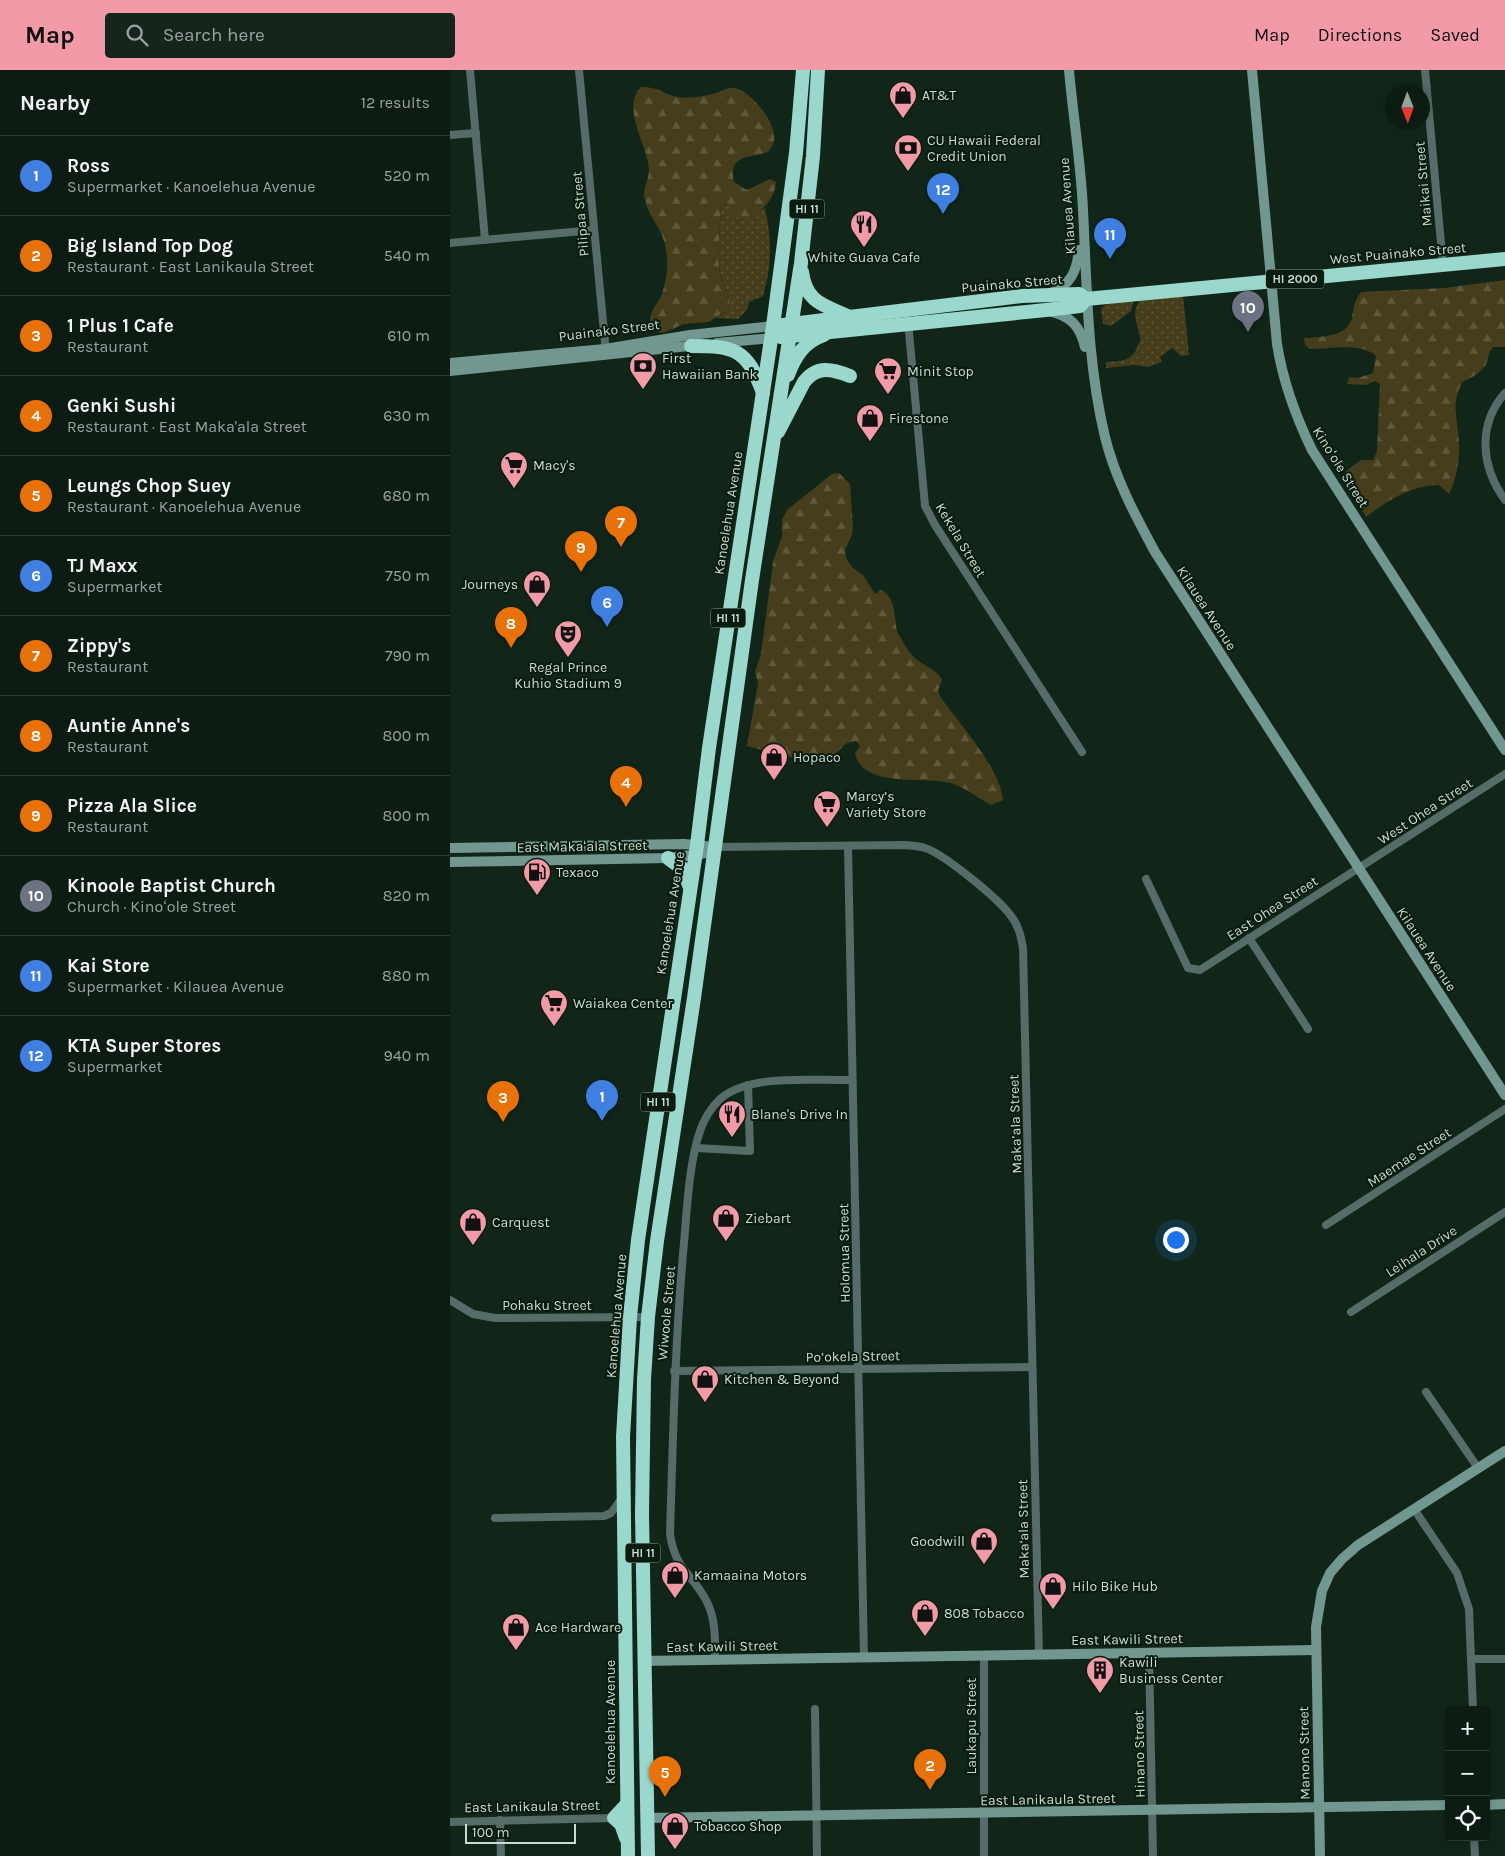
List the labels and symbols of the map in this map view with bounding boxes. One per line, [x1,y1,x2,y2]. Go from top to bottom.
shop icon: AT&T [888,80,918,119]
north arrow [1385,85,1430,130]
place label: AT&T [922,87,956,104]
place label: CU Hawaii Federal Credit Union [927,132,1041,165]
bank icon: CU Hawaii Federal Credit Union [893,133,923,172]
street label: Maikai Street [1411,141,1436,227]
street label: Kilauea Avenue [1056,157,1079,255]
street label: Pilipaa Street [568,171,593,257]
pin: 12 [927,173,959,214]
road number: HI 11 [790,200,824,218]
restaurant icon: White Guava Cafe [849,209,879,248]
pin: 11 [1094,218,1126,259]
street label: West Puainako Street [1329,239,1467,268]
place label: White Guava Cafe [808,249,920,266]
road number: HI 2000 [1266,270,1324,288]
street label: Puainako Street [961,271,1063,296]
pin: 10 [1232,291,1264,332]
street label: Puainako Street [558,316,660,345]
place label: First Hawaiian Bank [662,350,758,383]
bank icon: First Hawaiian Bank [628,351,658,390]
supermarket icon: Minit Stop [873,356,903,395]
place label: Minit Stop [907,363,974,380]
shop icon: Firestone [855,403,885,442]
place label: Firestone [889,410,949,427]
street label: Kinoʻole Street [1309,424,1372,511]
supermarket icon: Macy's [499,450,529,489]
street label: Kanoelehua Avenue [710,450,747,576]
place label: Macy's [533,457,576,474]
street label: Kekela Street [932,500,990,581]
pin: 7 [605,506,637,547]
pin: 9 [565,531,597,572]
street label: Kilauea Avenue [1173,563,1240,654]
shop icon: Journeys [522,569,552,608]
place label: Journeys [462,576,518,593]
pin: 6 [591,586,623,627]
pin: 8 [495,607,527,648]
road number: HI 11 [710,608,746,628]
theatre icon: Regal Prince Kuhio Stadium 9 [553,619,583,658]
place label: Regal Prince Kuhio Stadium 9 [514,659,622,692]
shop icon: Hopaco [759,742,789,781]
place label: Hopaco [793,749,841,766]
pin: 4 [610,766,642,807]
street label: West Ohea Street [1375,775,1476,848]
place label: Marcy’s Variety Store [846,788,926,821]
supermarket icon: Marcy’s Variety Store [812,789,842,828]
street label: East Makaʻala Street [516,837,648,856]
street label: Kanoelehua Avenue [652,850,689,976]
fuel station icon: Texaco [522,857,552,896]
place label: Texaco [556,864,599,881]
street label: East Ohea Street [1223,873,1321,944]
street label: Kilauea Avenue [1393,904,1460,995]
supermarket icon: Waiakea Center [539,988,569,1027]
place label: Waiakea Center [573,995,673,1012]
street label: Maka‘ala Street [1005,1074,1026,1174]
pin: 1 [586,1080,618,1121]
pin: 3 [487,1081,519,1122]
road number: HI 11 [640,1092,676,1112]
restaurant icon: Blane's Drive In [717,1099,747,1138]
place label: Blane's Drive In [751,1106,848,1123]
street label: Maemae Street [1364,1124,1454,1191]
shop icon: Ziebart [711,1203,741,1242]
street label: Holomua Street [835,1203,854,1303]
shop icon: Carquest [458,1207,488,1246]
place label: Ziebart [745,1210,791,1227]
place label: Carquest [492,1214,550,1231]
street label: Leihala Drive [1382,1222,1460,1281]
your location [1163,1227,1189,1253]
street label: Kanoelehua Avenue [603,1253,630,1379]
street label: Wiwoole Street [654,1265,679,1361]
street label: Pohaku Street [502,1297,592,1314]
street label: Po‘okela Street [806,1347,900,1366]
shop icon: Kitchen & Beyond [690,1364,720,1403]
place label: Kitchen & Beyond [724,1371,840,1388]
street label: Maka‘ala Street [1014,1479,1033,1579]
shop icon: Goodwill [969,1526,999,1565]
place label: Goodwill [910,1533,965,1550]
road number: HI 11 [626,1544,660,1562]
shop icon: Kamaaina Motors [660,1560,690,1599]
place label: Kamaaina Motors [694,1567,807,1584]
shop icon: Hilo Bike Hub [1038,1571,1068,1610]
place label: Hilo Bike Hub [1072,1578,1158,1595]
shop icon: 808 Tobacco [910,1598,940,1637]
place label: 808 Tobacco [944,1605,1025,1622]
shop icon: Ace Hardware [501,1612,531,1651]
place label: Ace Hardware [535,1619,621,1636]
street label: East Kawili Street [1071,1630,1183,1649]
street label: East Kawili Street [666,1637,778,1656]
place label: Kawili Business Center [1119,1654,1224,1687]
building icon: Kawili Business Center [1085,1655,1115,1694]
street label: Kanoelehua Avenue [602,1660,619,1784]
street label: Laukapu Street [963,1678,980,1774]
street label: Manono Street [1295,1706,1314,1800]
street label: Hinano Street [1130,1710,1149,1798]
pin: 2 [914,1749,946,1790]
pin: 5 [649,1756,681,1797]
street label: East Lanikaula Street [980,1790,1116,1809]
street label: East Lanikaula Street [464,1797,600,1816]
shop icon: Tobacco Shop [660,1811,690,1850]
place label: Tobacco Shop [694,1818,782,1835]
scale bar [465,1821,576,1844]

